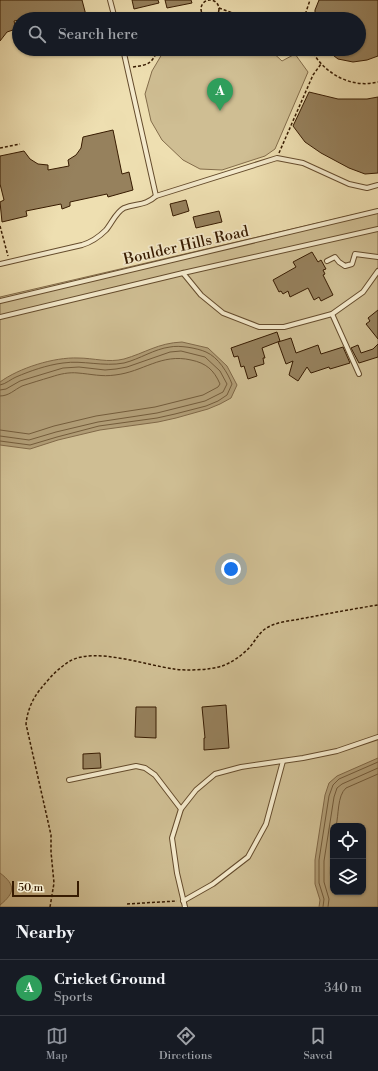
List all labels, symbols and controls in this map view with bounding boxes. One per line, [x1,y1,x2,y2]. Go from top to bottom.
search box [12,12,366,56]
icon: search [26,23,48,45]
text: Search here [58,25,138,44]
pin: A [207,78,233,111]
street label: Boulder Hills Road [121,222,251,269]
your location [221,559,241,579]
map controls [330,823,366,895]
button: locate [330,823,366,859]
button: layers [330,859,366,895]
scale bar [12,879,79,898]
text: 50 m [18,881,43,895]
text: Nearby [16,922,75,944]
text: Cricket Ground [54,970,166,989]
text: A [24,980,34,996]
text: 340 m [324,980,362,996]
text: Sports [54,989,93,1005]
tab: Map [46,1025,68,1063]
tab: Directions [159,1025,212,1063]
tab: Saved [303,1025,332,1063]

